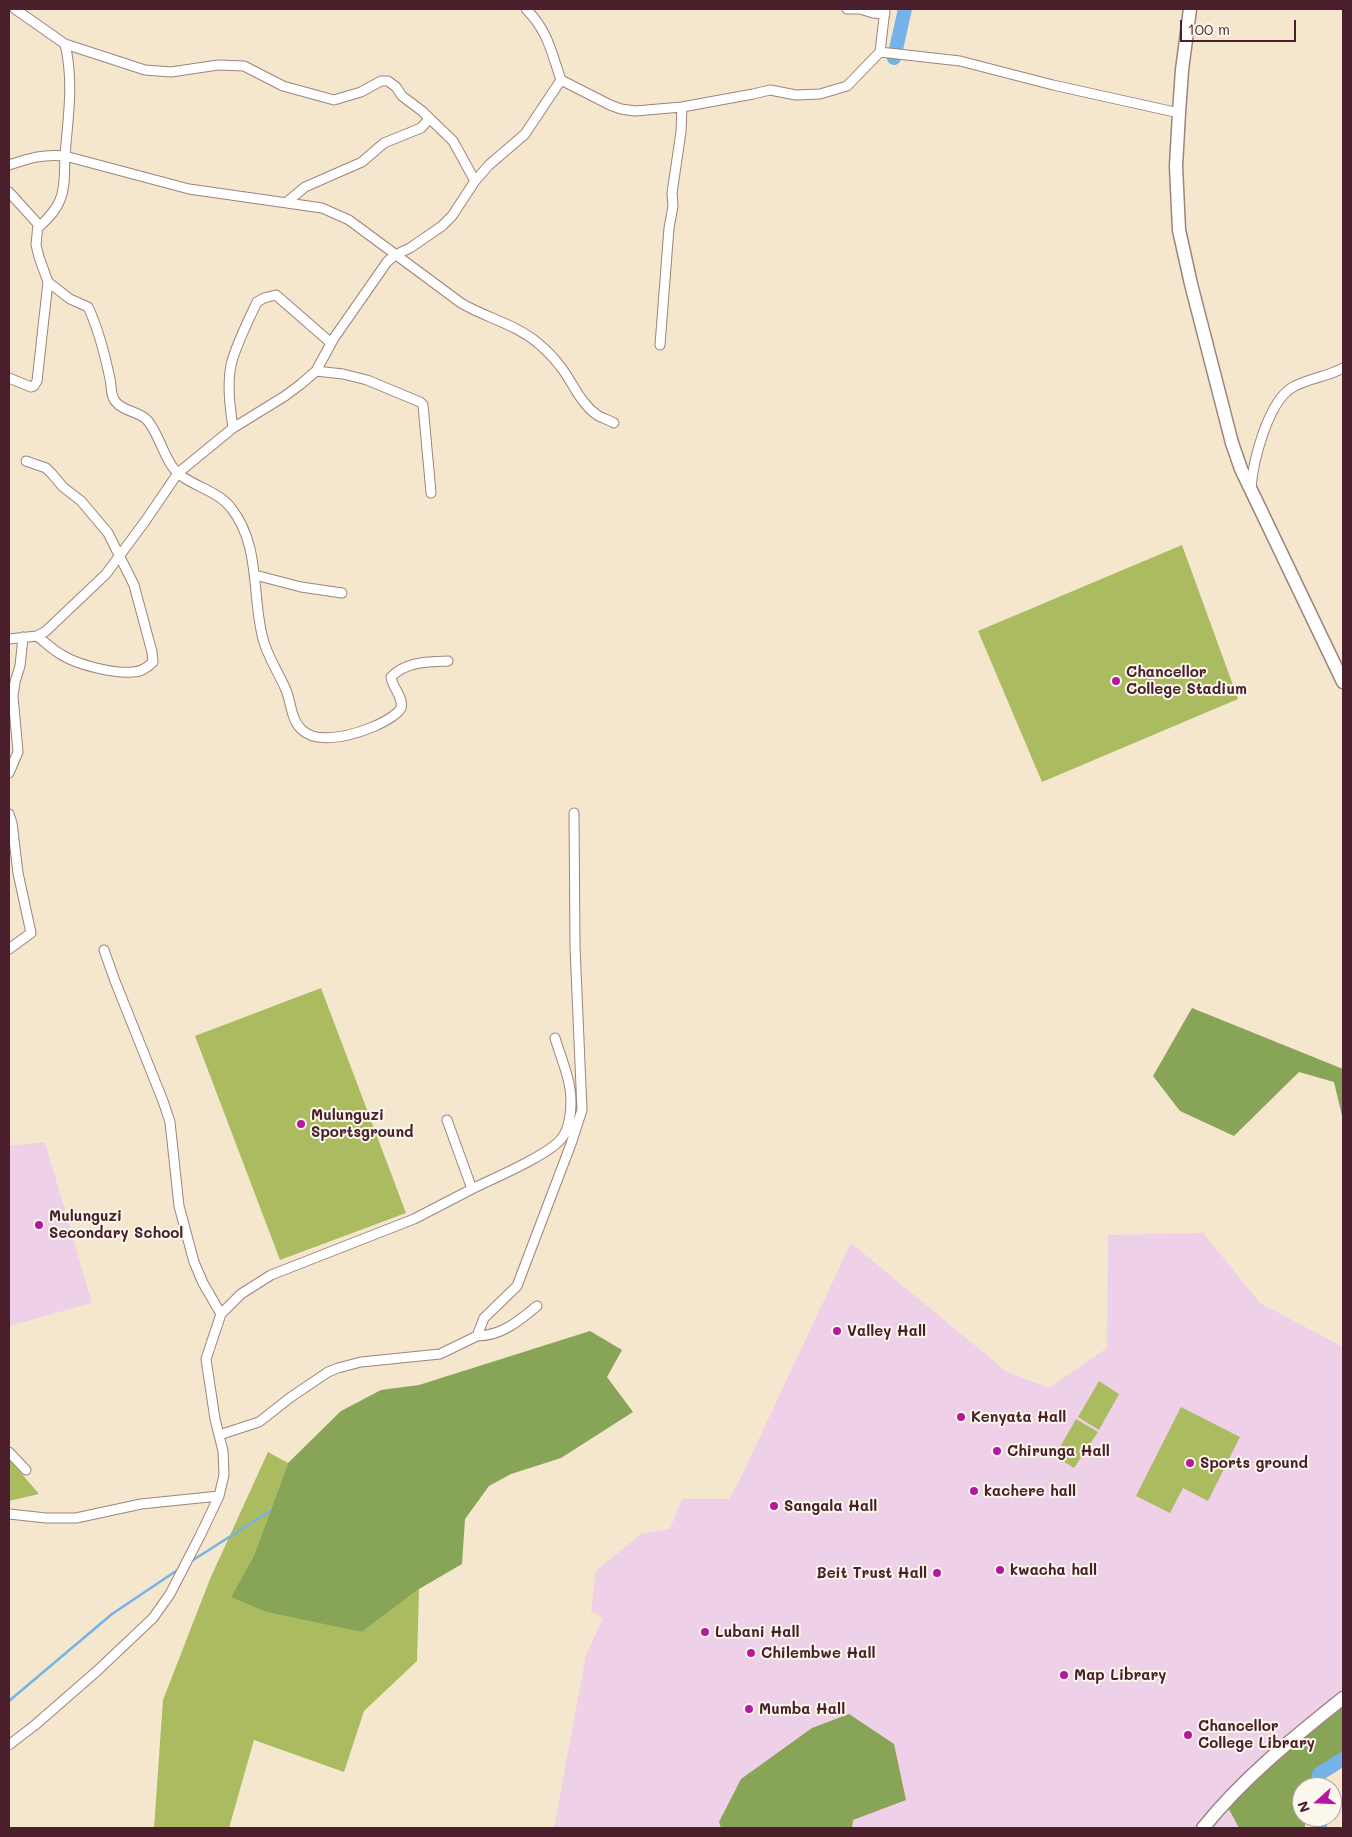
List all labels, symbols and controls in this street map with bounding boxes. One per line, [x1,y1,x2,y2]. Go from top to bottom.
scale bar [1182,10,1298,42]
text: 100 m [1188,19,1230,39]
place label: Chancellor College Stadium [1126,663,1247,698]
marker: Chancellor College Stadium [1110,675,1122,687]
place label: Mulunguzi Sportsground [311,1106,414,1141]
marker: Mulunguzi Sportsground [295,1118,307,1130]
place label: Mulunguzi Secondary School [49,1207,183,1242]
marker: Mulunguzi Secondary School [33,1219,45,1231]
place label: Valley Hall [847,1322,926,1340]
marker: Valley Hall [831,1325,843,1337]
place label: Kenyata Hall [971,1408,1066,1426]
marker: Kenyata Hall [955,1411,967,1423]
place label: Chirunga Hall [1007,1442,1110,1460]
marker: Chirunga Hall [991,1445,1003,1457]
place label: Sports ground [1200,1454,1308,1472]
marker: Sports ground [1184,1457,1196,1469]
place label: kachere hall [984,1482,1076,1500]
marker: kachere hall [968,1485,980,1497]
place label: Sangala Hall [784,1497,877,1515]
marker: Sangala Hall [768,1500,780,1512]
place label: kwacha hall [1010,1561,1097,1579]
place label: Beit Trust Hall [817,1564,927,1582]
marker: kwacha hall [994,1564,1006,1576]
marker: Beit Trust Hall [931,1567,943,1579]
place label: Lubani Hall [715,1623,800,1641]
marker: Lubani Hall [699,1626,711,1638]
place label: Chilembwe Hall [761,1644,876,1662]
marker: Chilembwe Hall [745,1647,757,1659]
place label: Map Library [1074,1666,1166,1684]
marker: Map Library [1058,1669,1070,1681]
place label: Mumba Hall [759,1700,845,1718]
marker: Mumba Hall [743,1703,755,1715]
place label: Chancellor College Library [1198,1717,1315,1752]
marker: Chancellor College Library [1182,1729,1194,1741]
north arrow [1292,1777,1342,1827]
text: N [1293,1799,1314,1815]

